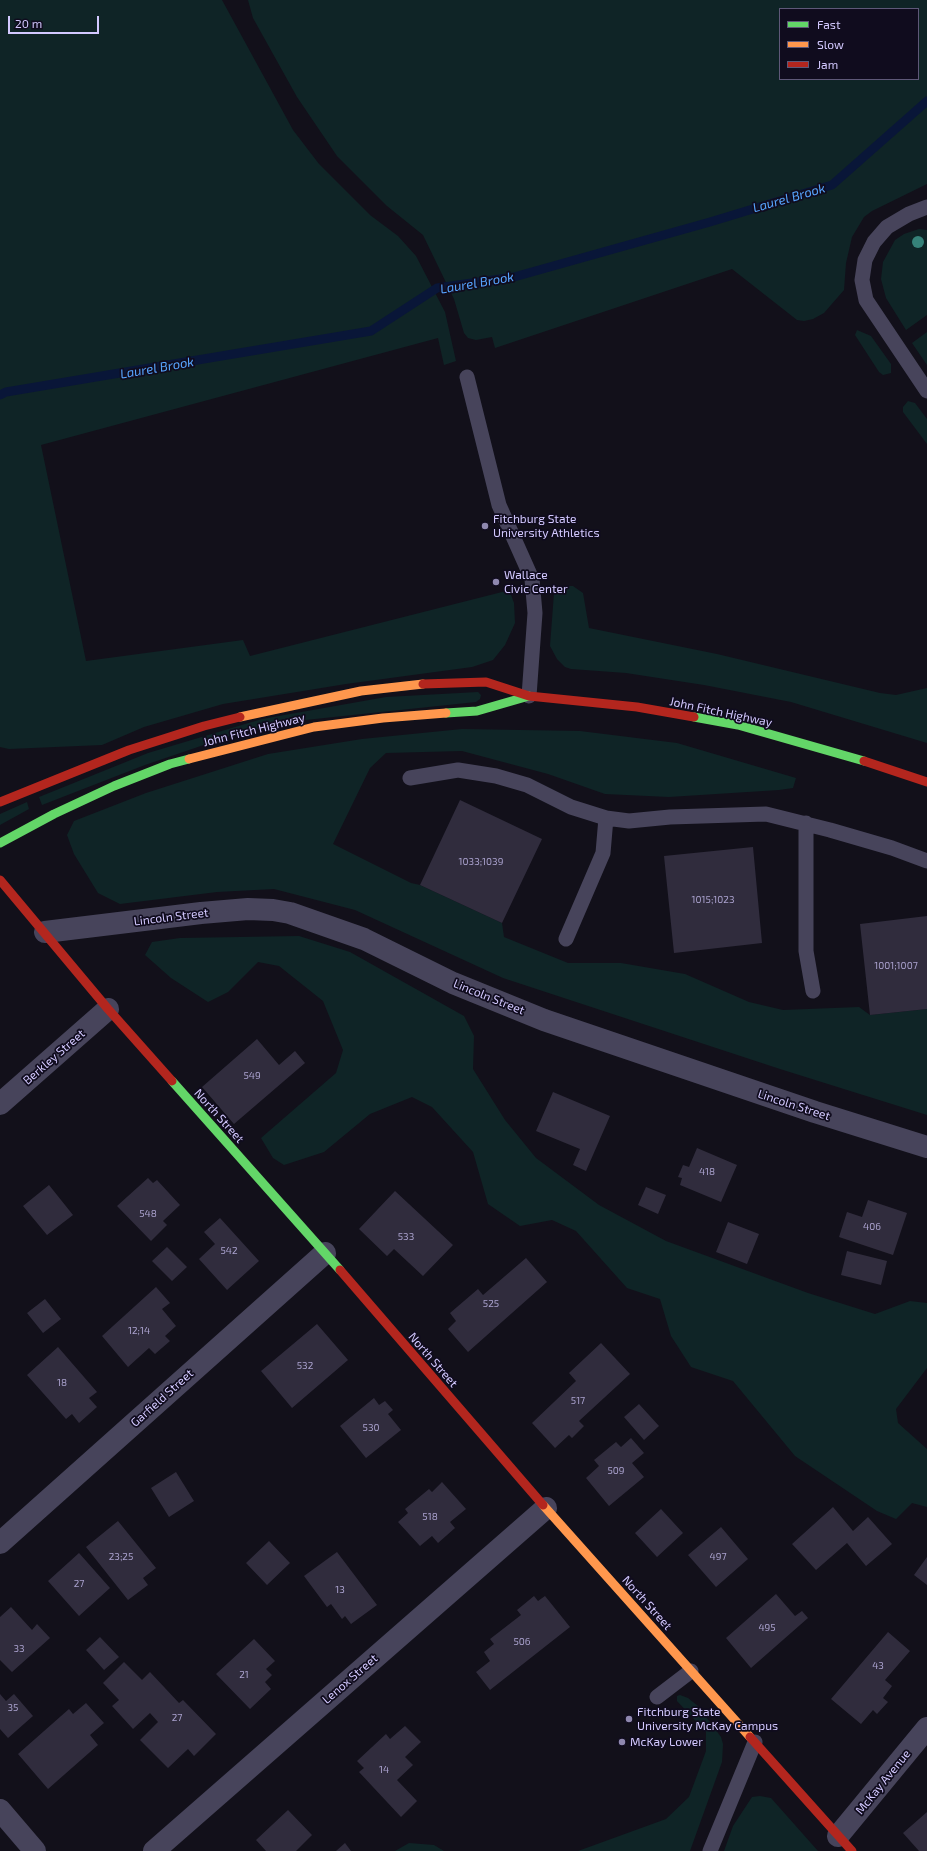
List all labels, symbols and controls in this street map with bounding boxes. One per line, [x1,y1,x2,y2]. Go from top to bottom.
scale bar [10,8,101,34]
legend [779,8,919,80]
text: 20 m [15,16,42,30]
text: Fast [817,17,840,31]
text: Slow [817,37,844,51]
text: Jam [817,57,838,71]
water label: Laurel Brook [751,180,827,216]
water label: Laurel Brook [439,269,515,297]
water label: Laurel Brook [119,354,195,382]
place label: Fitchburg State University Athletics [493,512,600,540]
marker: Fitchburg State University Athletics [480,521,490,531]
place label: Wallace Civic Center [504,568,568,596]
marker: Wallace Civic Center [491,577,501,587]
street label: John Fitch Highway [668,694,774,730]
street label: John Fitch Highway [202,710,306,750]
house number: 1033;1039 [459,856,503,868]
house number: 1015;1023 [692,894,734,906]
street label: Lincoln Street [133,905,209,929]
house number: 1001;1007 [874,960,918,972]
street label: Lincoln Street [451,976,527,1018]
street label: Berkley Street [20,1026,88,1088]
house number: 549 [243,1070,261,1082]
street label: North Street [191,1086,247,1146]
street label: Lincoln Street [756,1087,832,1123]
house number: 418 [699,1166,715,1178]
house number: 548 [139,1208,157,1220]
house number: 406 [863,1221,881,1233]
house number: 533 [398,1231,414,1243]
house number: 542 [220,1245,238,1257]
house number: 525 [483,1298,499,1310]
house number: 12;14 [128,1325,150,1337]
street label: North Street [405,1330,461,1390]
house number: 532 [297,1360,313,1372]
street label: Garfield Street [128,1366,196,1430]
house number: 18 [57,1377,67,1389]
house number: 517 [571,1395,585,1407]
house number: 530 [363,1422,379,1434]
house number: 509 [607,1465,625,1477]
house number: 518 [422,1511,438,1523]
house number: 23;25 [109,1551,133,1563]
house number: 497 [710,1551,726,1563]
street label: North Street [619,1573,675,1633]
house number: 27 [74,1578,84,1590]
house number: 13 [335,1584,345,1596]
house number: 495 [758,1622,776,1634]
house number: 506 [513,1636,531,1648]
house number: 33 [13,1643,25,1655]
street label: Lenox Street [319,1651,381,1707]
house number: 43 [872,1660,884,1672]
house number: 21 [239,1669,249,1681]
house number: 35 [8,1702,18,1714]
place label: Fitchburg State University McKay Campus [637,1705,778,1733]
house number: 27 [172,1712,182,1724]
marker: Fitchburg State University McKay Campus [624,1714,634,1724]
place label: McKay Lower [630,1735,703,1749]
marker: McKay Lower [617,1737,627,1747]
street label: McKay Avenue [852,1747,914,1817]
house number: 14 [379,1764,389,1776]

